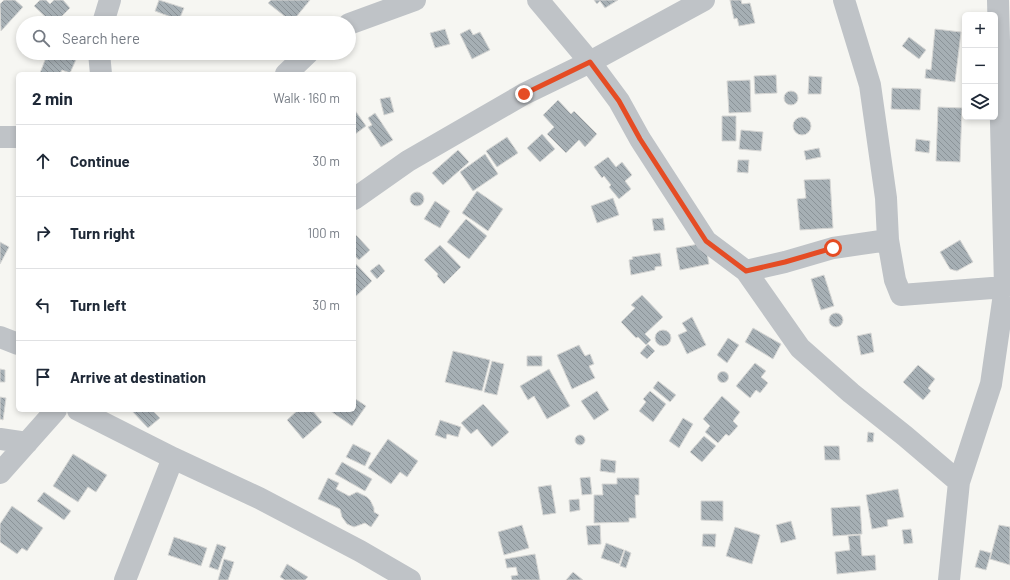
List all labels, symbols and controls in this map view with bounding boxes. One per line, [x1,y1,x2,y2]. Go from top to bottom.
map controls [962,12,998,120]
button: + [962,12,998,48]
search box [16,16,356,60]
icon: search [30,27,52,49]
text: Search here [62,29,140,47]
button: − [962,48,998,84]
button: layers [962,84,998,120]
route end [515,85,533,103]
text: 2 min [32,88,73,108]
text: Walk · 160 m [273,90,340,106]
icon: ahead [32,150,54,172]
text: Continue [70,152,130,170]
text: 30 m [313,153,340,169]
icon: right [32,222,54,244]
text: Turn right [70,224,135,242]
text: 100 m [307,225,340,241]
route start [824,239,842,257]
icon: left [32,294,54,316]
text: Turn left [70,296,126,314]
text: 30 m [313,297,340,313]
icon: arrive [32,366,54,388]
text: Arrive at destination [70,368,206,386]

